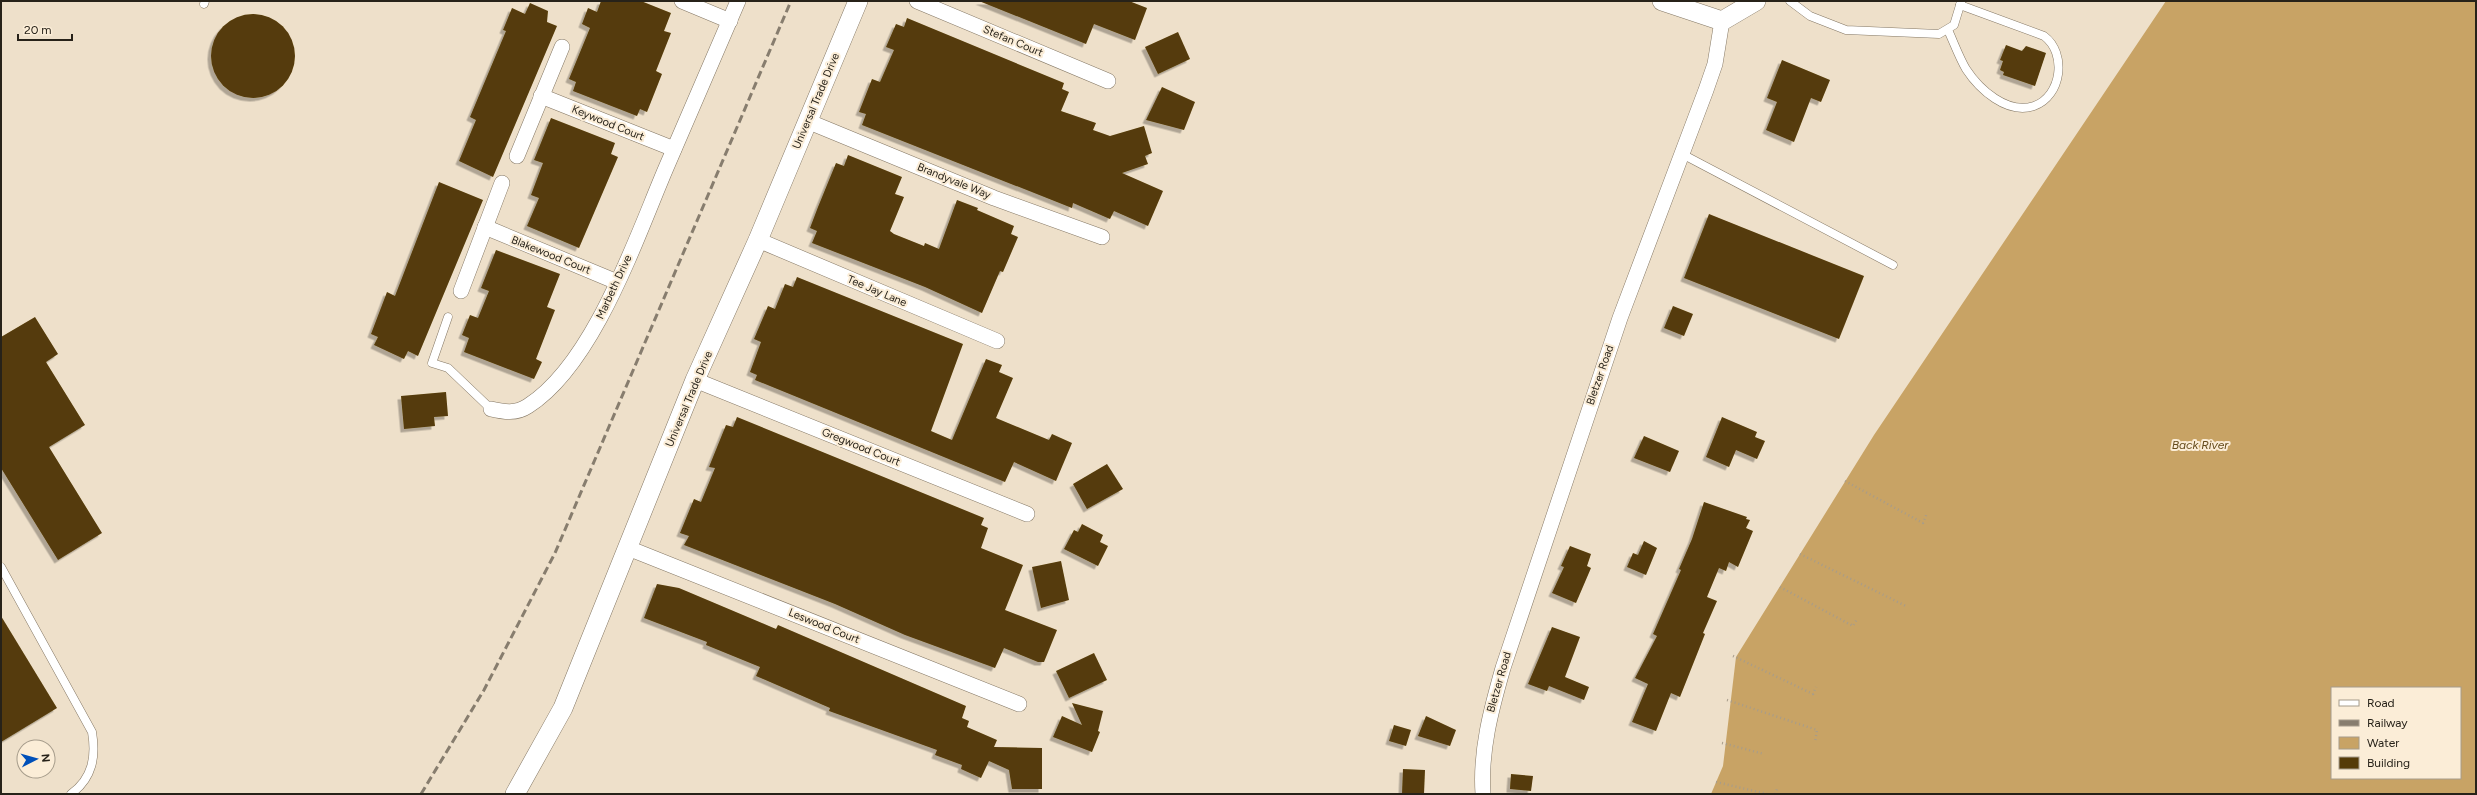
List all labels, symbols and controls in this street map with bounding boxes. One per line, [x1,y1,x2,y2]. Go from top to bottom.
scale bar [18,16,72,42]
text: 20 m [24,23,52,37]
street label: Stefan Court [981,23,1045,59]
street label: Universal Trade Drive [790,51,842,151]
street label: Keywood Court [570,103,646,143]
street label: Brandyvale Way [915,160,993,202]
street label: Blakewood Court [509,233,593,277]
street label: Marbeth Drive [593,253,635,321]
street label: Tee Jay Lane [845,273,909,309]
street label: Bletzer Road [1584,343,1616,407]
street label: Universal Trade Drive [663,349,715,449]
street label: Gregwood Court [820,425,902,469]
water label: Back River [2172,438,2229,452]
street label: Leswood Court [787,606,861,646]
street label: Bletzer Road [1484,650,1514,714]
legend [2331,687,2461,779]
text: Road [2367,696,2395,710]
text: Railway [2367,716,2408,730]
text: Water [2367,736,2399,750]
north arrow [16,739,56,779]
text: N [39,753,52,763]
text: Building [2367,756,2410,770]

